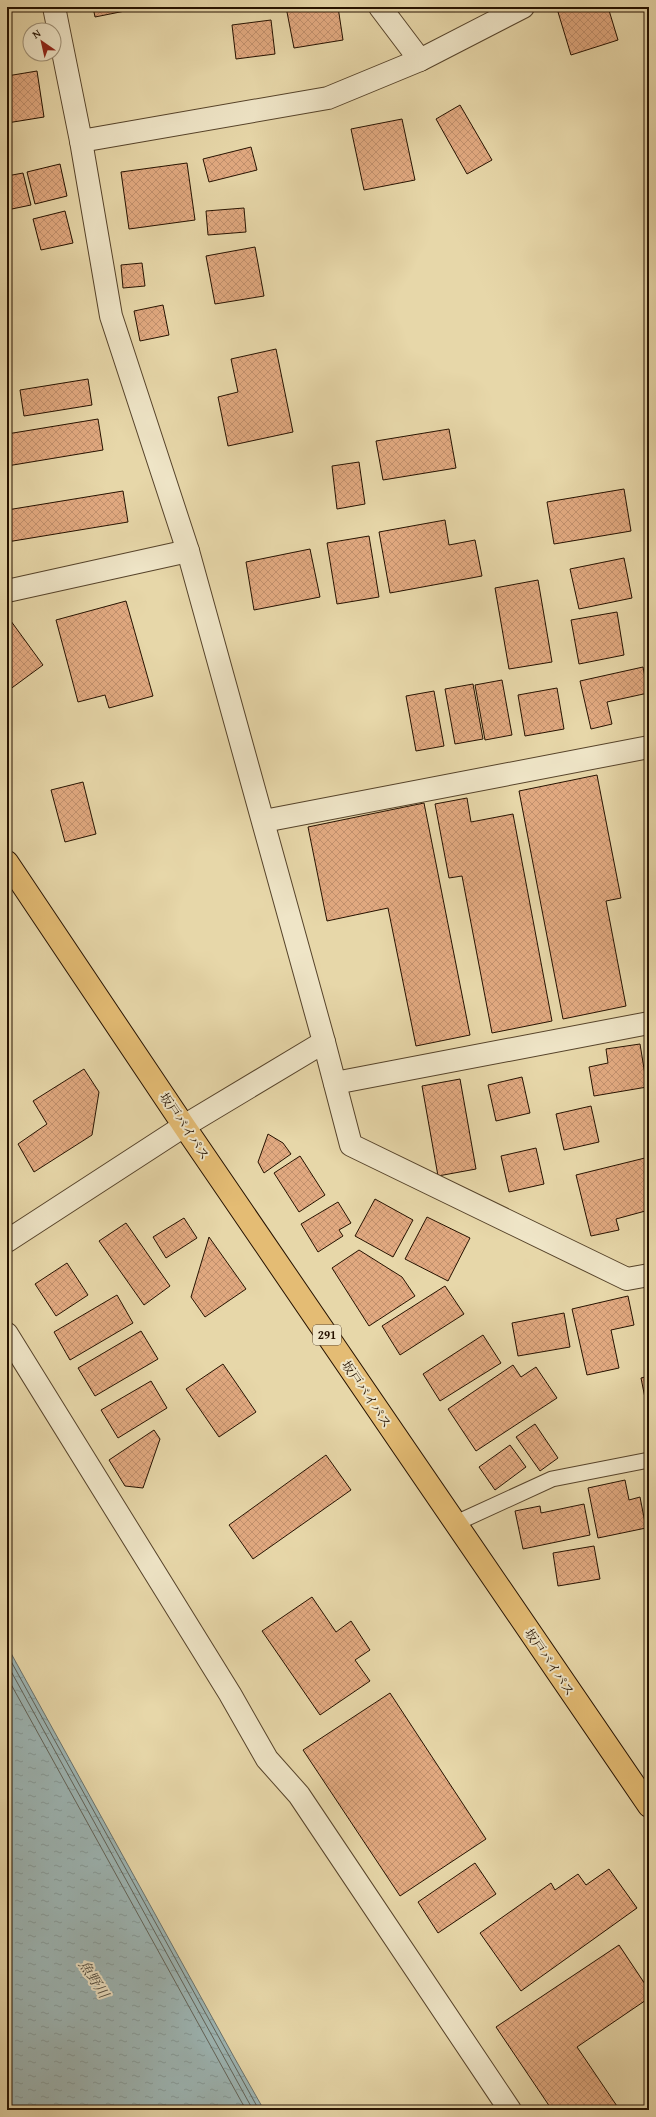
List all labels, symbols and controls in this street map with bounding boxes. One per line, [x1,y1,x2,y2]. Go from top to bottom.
north arrow [22,22,62,62]
text: N [29,25,44,42]
street label: 坂戸バイパス [155,1089,214,1164]
road number: 291 [313,1325,341,1345]
street label: 坂戸バイパス [337,1357,396,1432]
street label: 坂戸バイパス [520,1625,579,1700]
water label: 魚野川 [74,1956,115,2004]

